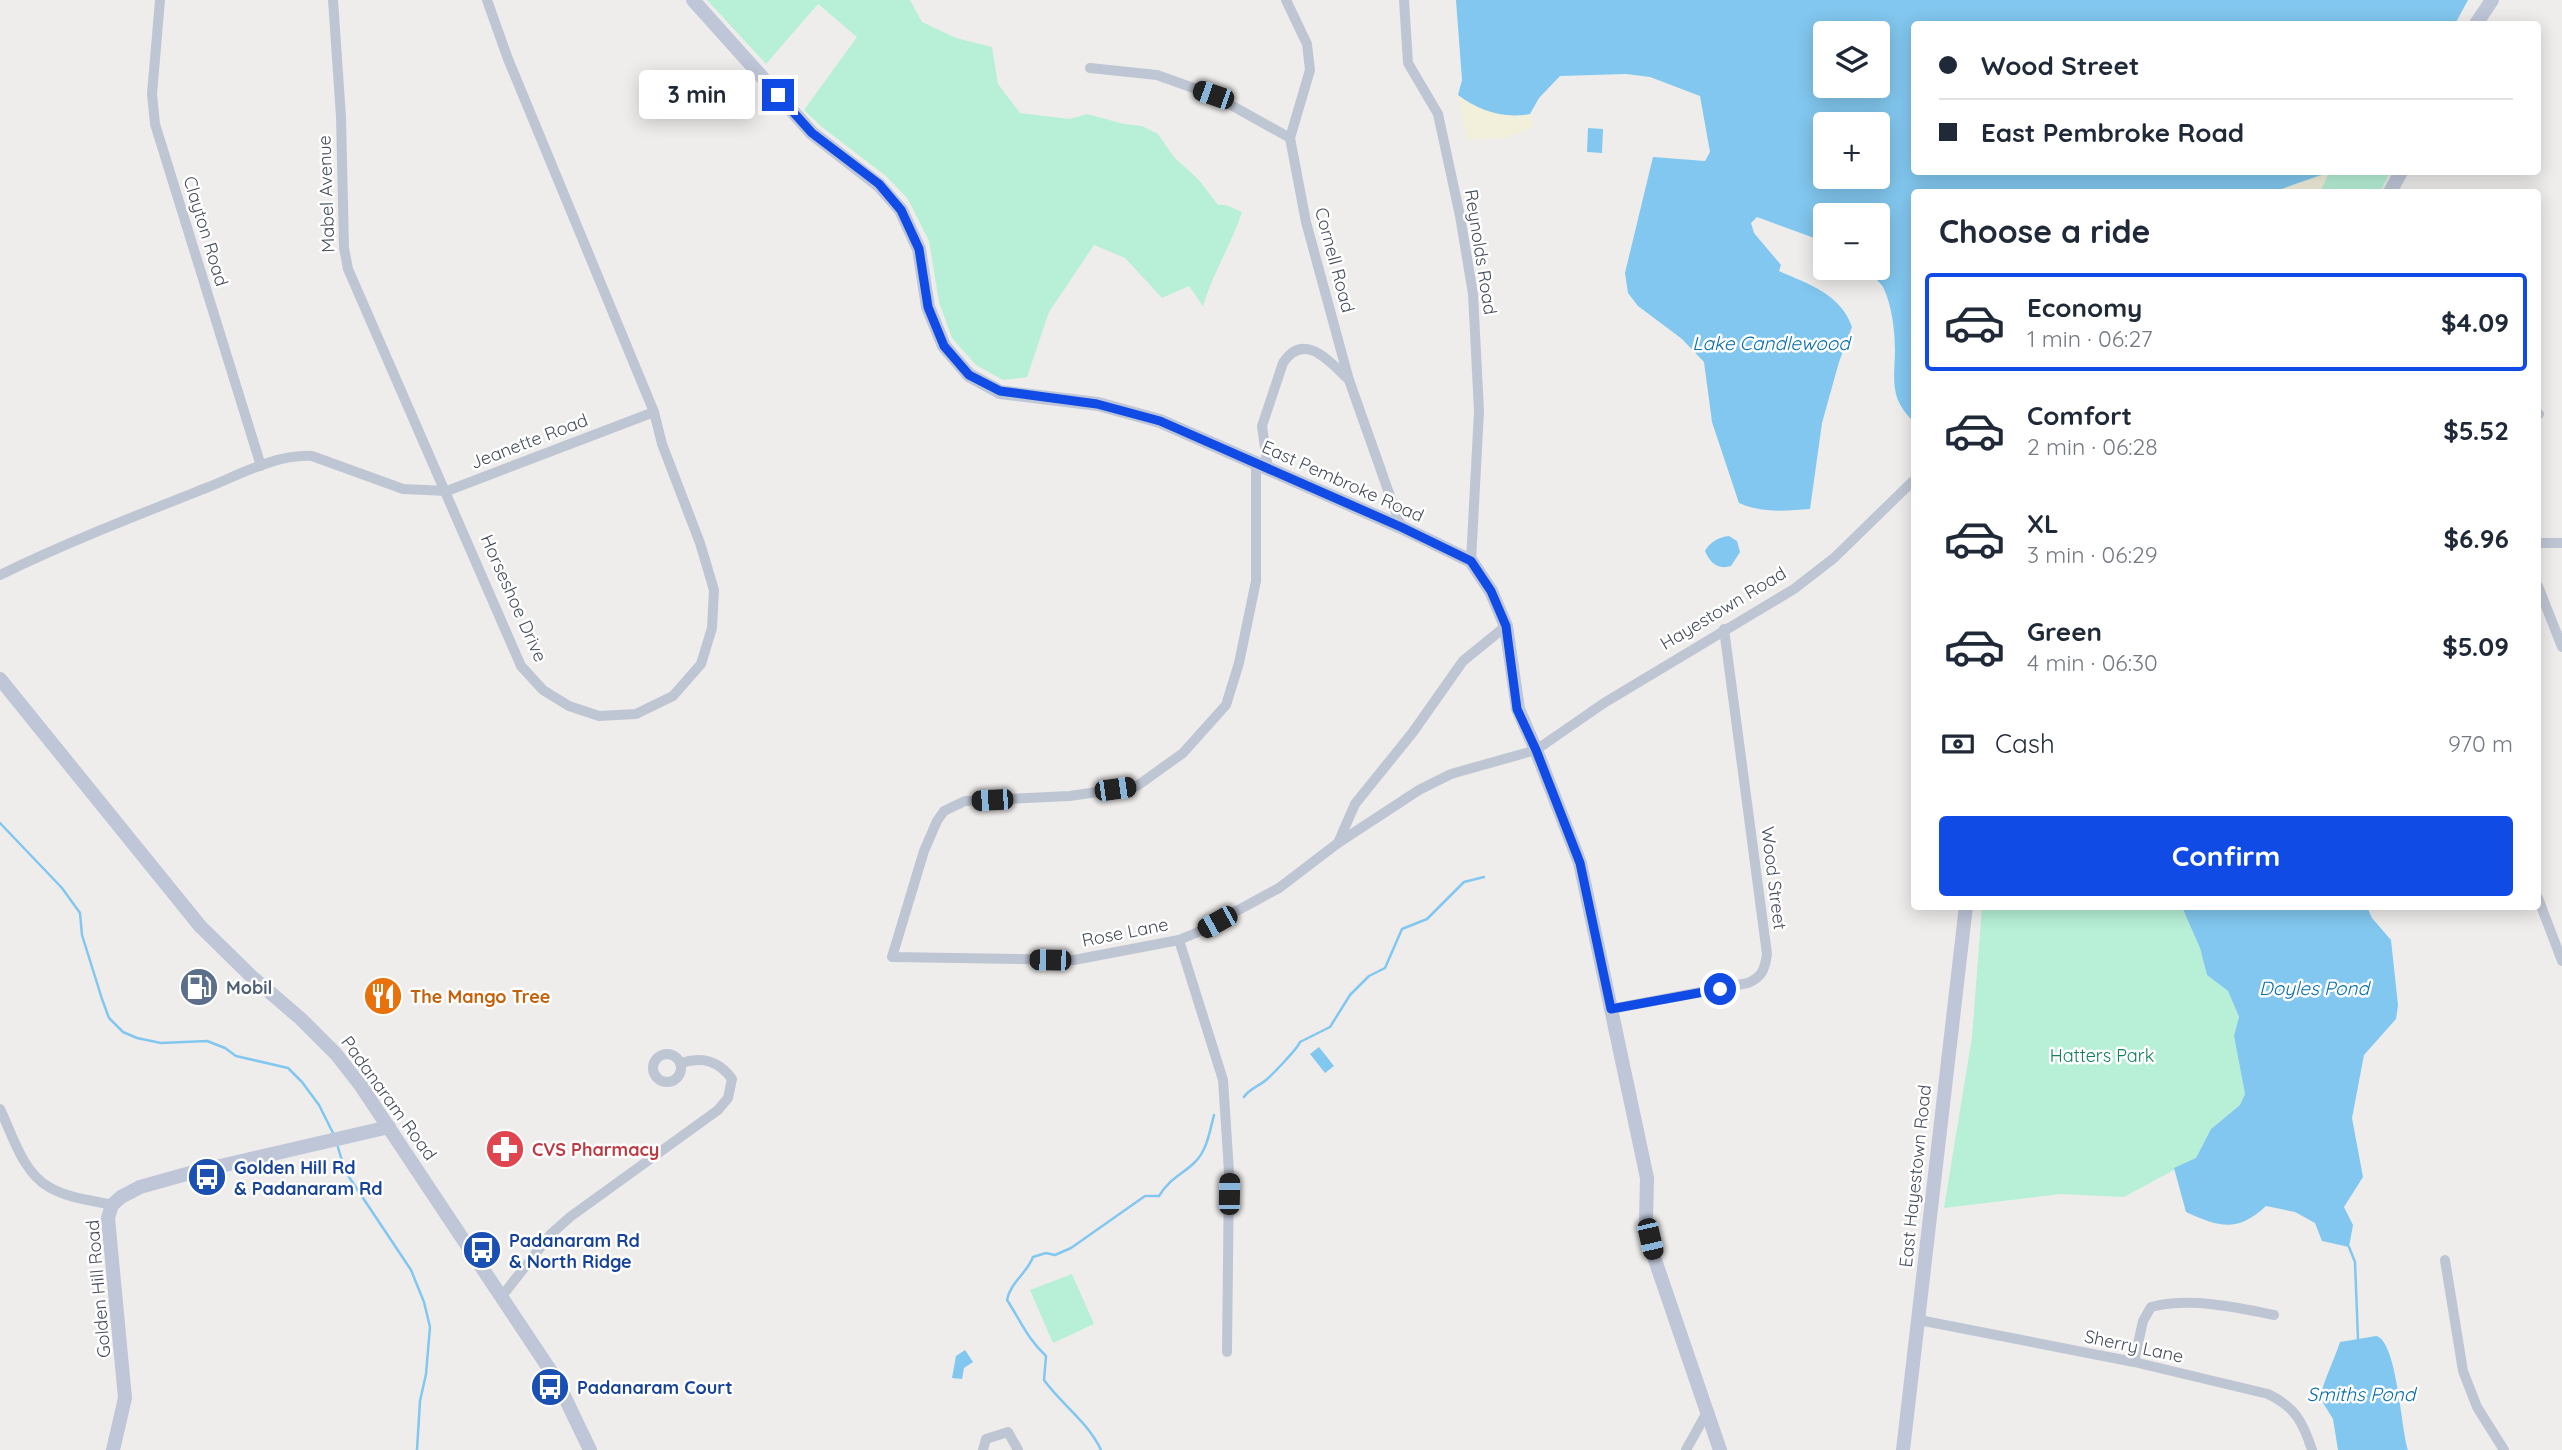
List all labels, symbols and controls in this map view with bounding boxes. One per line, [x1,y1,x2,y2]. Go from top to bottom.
map controls [1813,21,1890,280]
button: layers [1813,21,1890,98]
text: Wood Street [1981,49,2139,82]
callout: 3 min [638,70,754,119]
car [1190,78,1237,112]
route end [762,79,794,111]
text: 3 min [667,80,727,109]
button: + [1813,112,1890,189]
text: East Pembroke Road [1981,116,2244,149]
street label: Mabel Avenue [312,135,340,253]
street label: Clayton Road [178,173,234,289]
street label: Reynolds Road [1460,188,1502,316]
button: − [1813,203,1890,280]
street label: Cornell Road [1310,205,1360,315]
text: Choose a ride [1939,211,2151,251]
icon: car [1943,291,2006,354]
text: Economy [2027,291,2142,324]
text: $4.09 [2441,306,2509,339]
text: 1 min · 06:27 [2027,324,2153,353]
water label: Lake Candlewood [1692,331,1852,355]
icon: car [1943,399,2006,462]
text: Comfort [2027,399,2132,432]
street label: Jeanette Road [467,408,591,474]
text: $5.52 [2443,414,2509,447]
text: 2 min · 06:28 [2027,432,2158,461]
street label: East Pembroke Road [1258,435,1428,527]
icon: car [1943,507,2006,570]
text: XL [2027,507,2059,540]
text: $6.96 [2443,522,2509,555]
street label: Horseshoe Drive [476,531,552,665]
text: 3 min · 06:29 [2027,540,2158,569]
street label: Hayestown Road [1656,561,1790,655]
icon: car [1943,615,2006,678]
text: Green [2027,615,2102,648]
text: $5.09 [2442,630,2509,663]
text: 4 min · 06:30 [2027,648,2158,677]
icon: cash [1939,725,1977,763]
text: Cash [1995,727,2055,760]
text: 970 m [2448,729,2513,758]
car [1093,776,1138,802]
car [971,788,1014,812]
button: Confirm [1939,816,2513,896]
street label: Wood Street [1756,825,1792,931]
car [1194,903,1241,941]
street label: Rose Lane [1080,912,1170,952]
car [1029,949,1072,971]
fuel station icon: Mobil [178,966,220,1008]
route start [1704,973,1736,1005]
restaurant icon: The Mango Tree [362,975,404,1017]
place label: Mobil [226,976,272,999]
water label: Doyles Pond [2259,976,2372,1000]
place label: The Mango Tree [410,985,551,1008]
street label: Padanaram Road [336,1031,442,1165]
park label: Hatters Park [2050,1044,2154,1067]
street label: East Hayestown Road [1894,1083,1936,1269]
pharmacy icon: CVS Pharmacy [484,1128,526,1170]
place label: CVS Pharmacy [532,1138,659,1161]
bus stop icon: Golden Hill Rd & Padanaram Rd [186,1156,228,1198]
place label: Golden Hill Rd & Padanaram Rd [234,1156,383,1200]
car [1219,1173,1240,1215]
car [1636,1216,1665,1262]
street label: Golden Hill Road [81,1219,115,1359]
bus stop icon: Padanaram Rd & North Ridge [461,1229,503,1271]
place label: Padanaram Rd & North Ridge [509,1229,640,1273]
street label: Sherry Lane [2082,1324,2186,1368]
bus stop icon: Padanaram Court [529,1366,571,1408]
place label: Padanaram Court [577,1376,733,1399]
water label: Smiths Pond [2307,1382,2418,1406]

